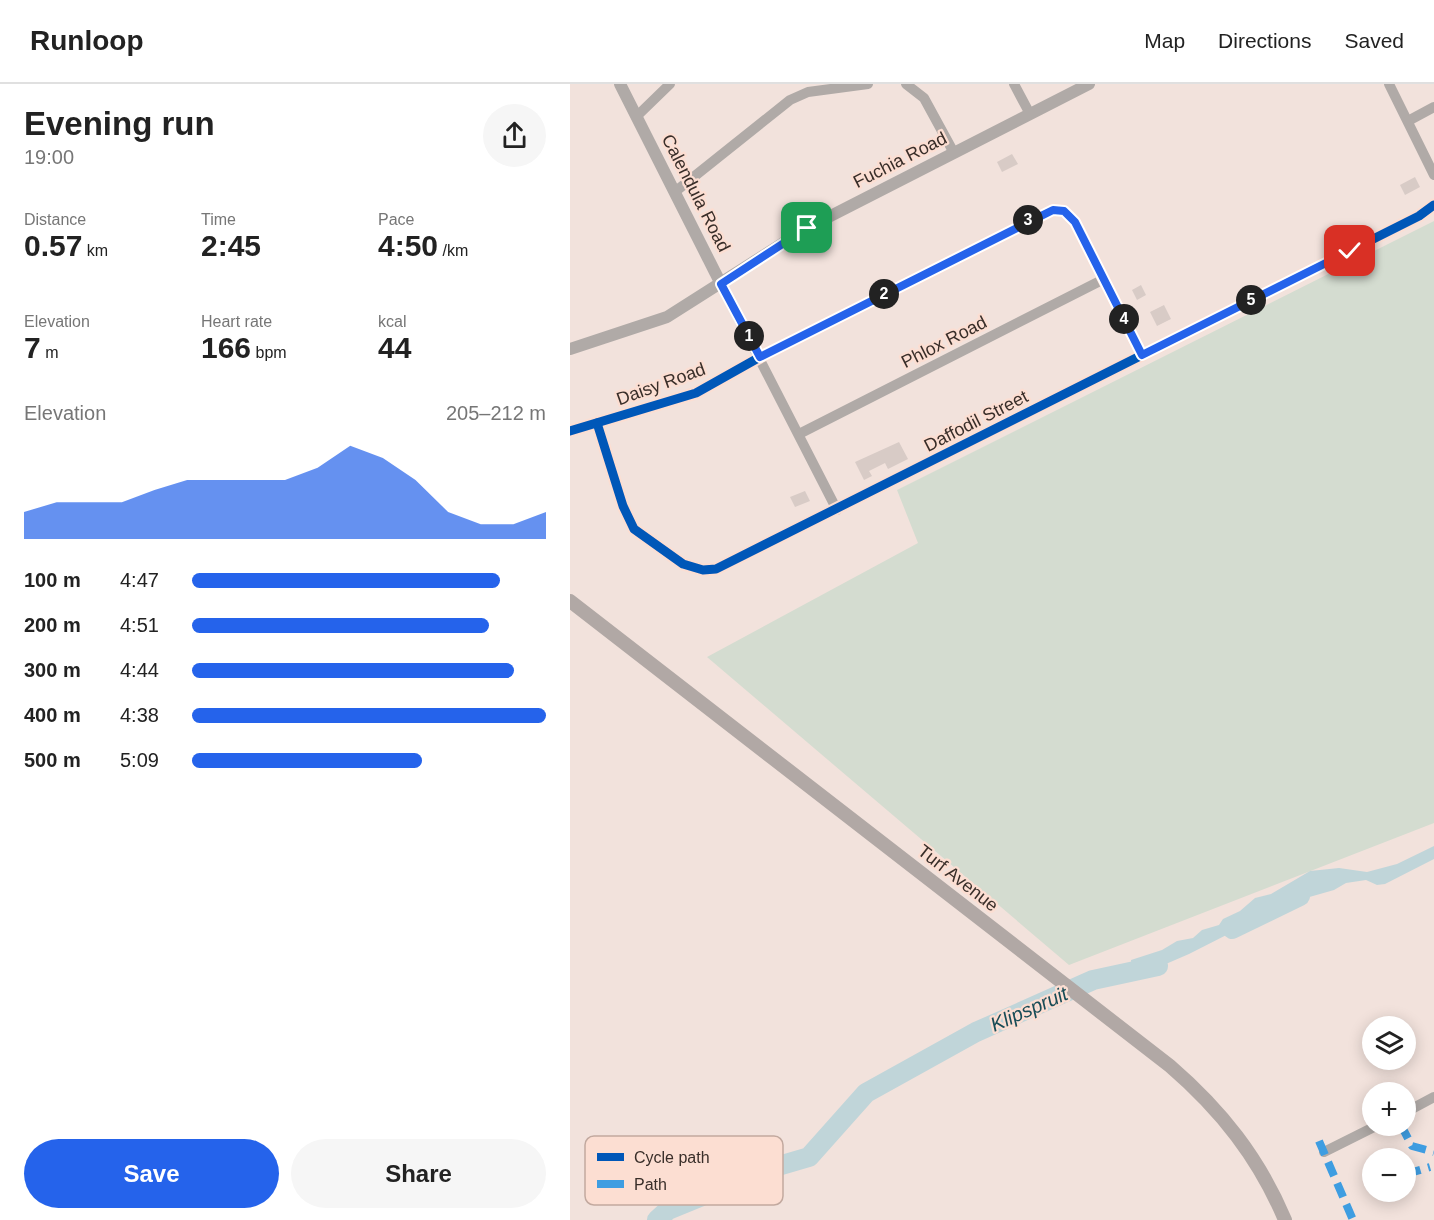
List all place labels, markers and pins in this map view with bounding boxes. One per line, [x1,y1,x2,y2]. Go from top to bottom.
pin [781,202,832,253]
pin: 3 [1013,205,1043,235]
pin [1324,225,1375,276]
pin: 2 [869,279,899,309]
pin: 5 [1236,285,1266,315]
pin: 4 [1109,304,1139,334]
pin: 1 [734,321,764,351]

